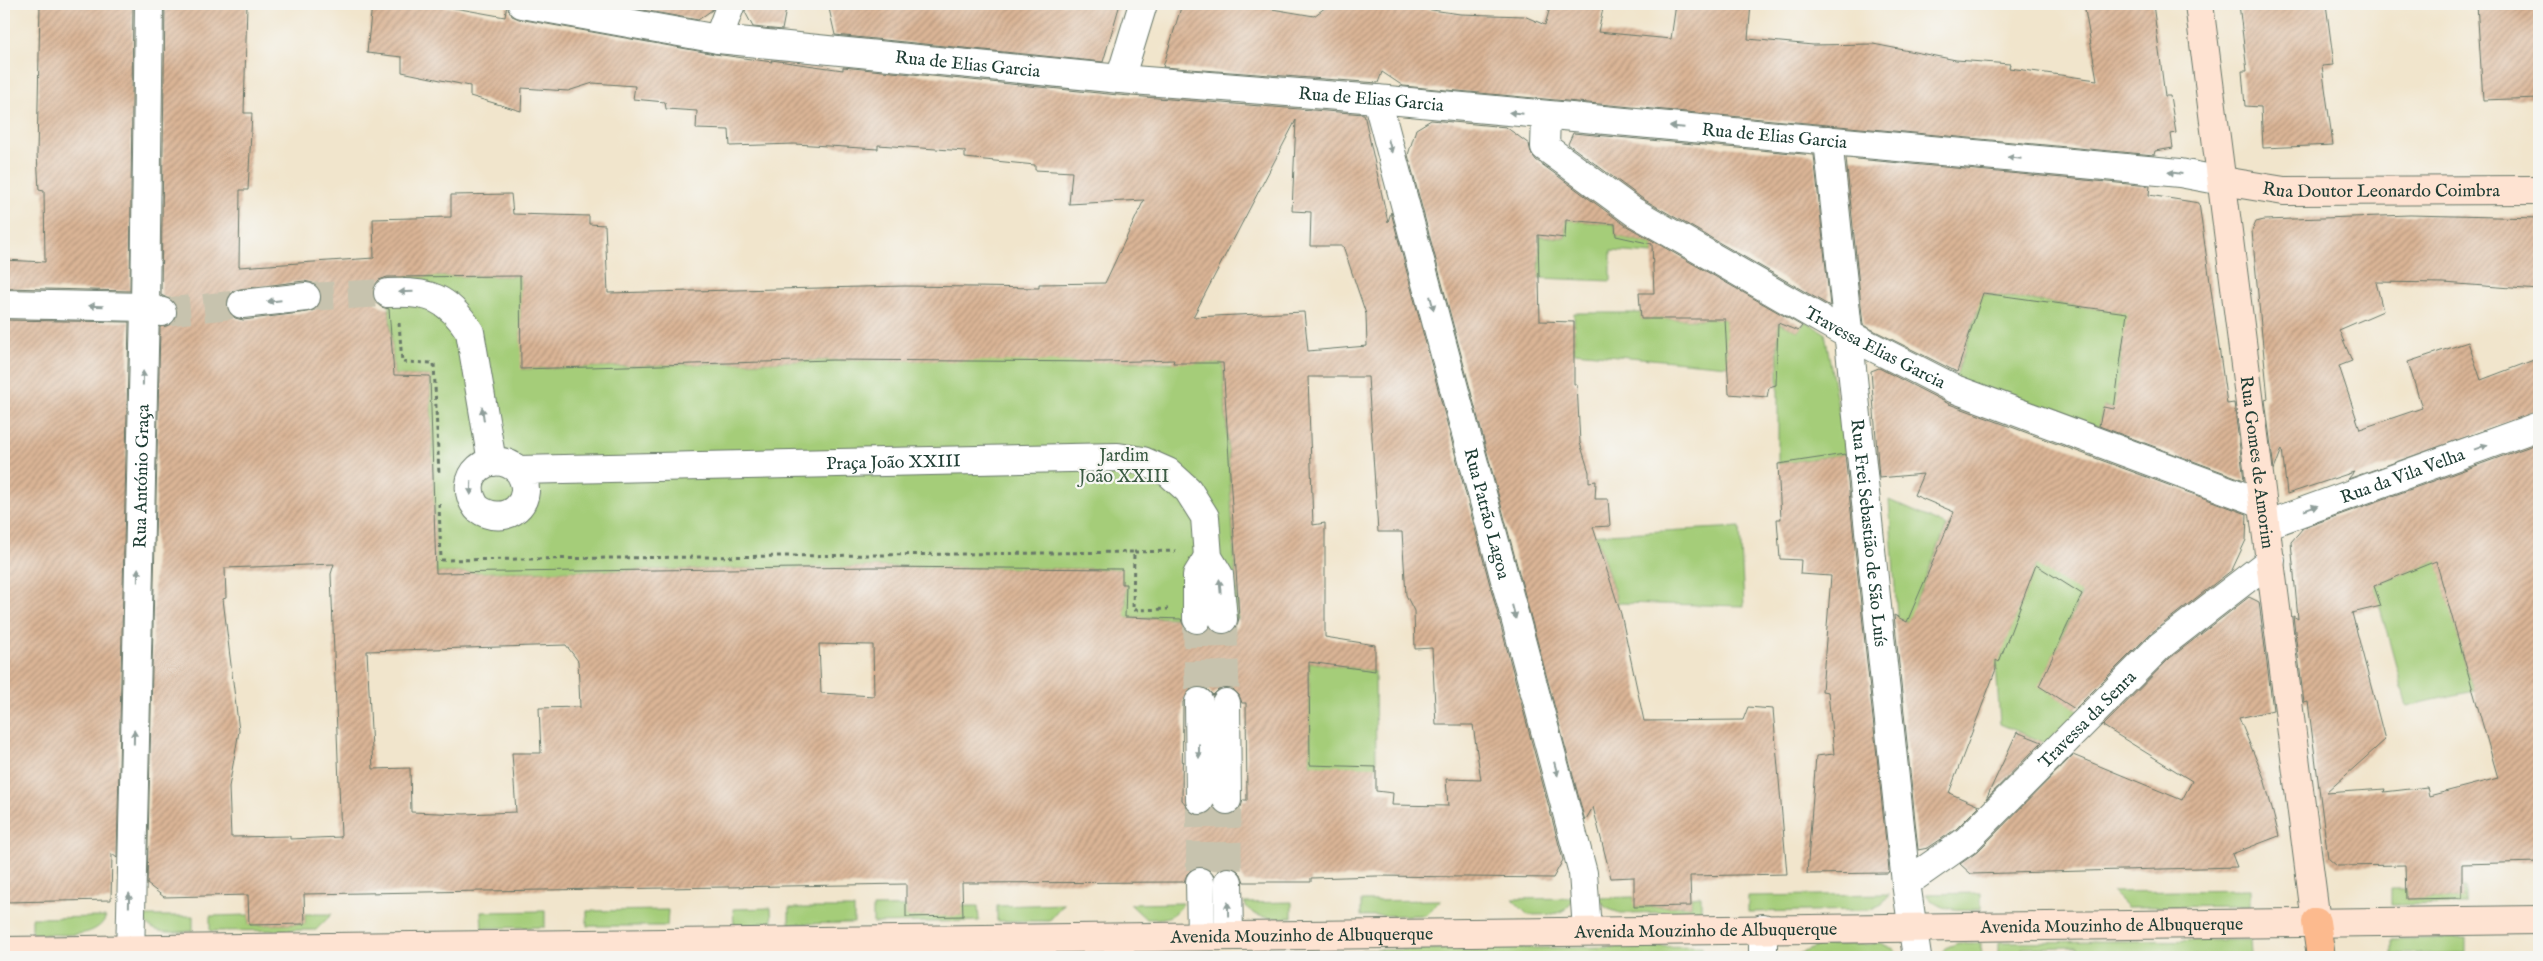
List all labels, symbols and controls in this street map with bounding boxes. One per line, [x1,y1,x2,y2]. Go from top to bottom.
street label: Rua de Elias Garcia [894,47,1041,84]
street label: Rua de Elias Garcia [1297,83,1445,118]
one-way arrow [1507,109,1523,117]
street label: Rua de Elias Garcia [1701,119,1848,155]
one-way arrow [1669,123,1685,131]
one-way arrow [1386,139,1394,154]
one-way arrow [2005,154,2021,162]
one-way arrow [2167,169,2183,177]
street label: Rua Doutor Leonardo Coimbra [2261,178,2500,204]
one-way arrow [398,289,414,297]
one-way arrow [1428,296,1436,311]
one-way arrow [266,297,282,305]
one-way arrow [88,302,104,310]
street label: Travessa Elias Garcia [1800,302,1949,395]
one-way arrow [139,369,147,385]
street label: Rua Gomes de Amorim [2234,375,2278,550]
street label: Rua António Graça [129,404,156,549]
one-way arrow [479,405,487,421]
street label: Rua Frei Sebastião de São Luís [1844,418,1891,648]
one-way arrow [2474,443,2489,451]
street label: Rua da Vila Velha [2337,444,2468,510]
park label: Jardim João XXIII [1077,445,1169,489]
street label: Rua Patrão Lagoa [1457,446,1514,582]
street label: Praça João XXIII [826,450,961,476]
one-way arrow [466,480,474,496]
one-way arrow [2304,504,2319,511]
one-way arrow [134,567,142,583]
one-way arrow [1216,578,1224,594]
one-way arrow [1510,605,1518,620]
street label: Travessa da Senra [2034,666,2142,774]
one-way arrow [130,729,138,745]
one-way arrow [1195,743,1203,759]
one-way arrow [1552,762,1560,777]
one-way arrow [126,892,134,908]
one-way arrow [1224,901,1232,917]
street label: Avenida Mouzinho de Albuquerque [1979,914,2243,940]
street label: Avenida Mouzinho de Albuquerque [1573,919,1837,945]
street label: Avenida Mouzinho de Albuquerque [1169,924,1433,950]

